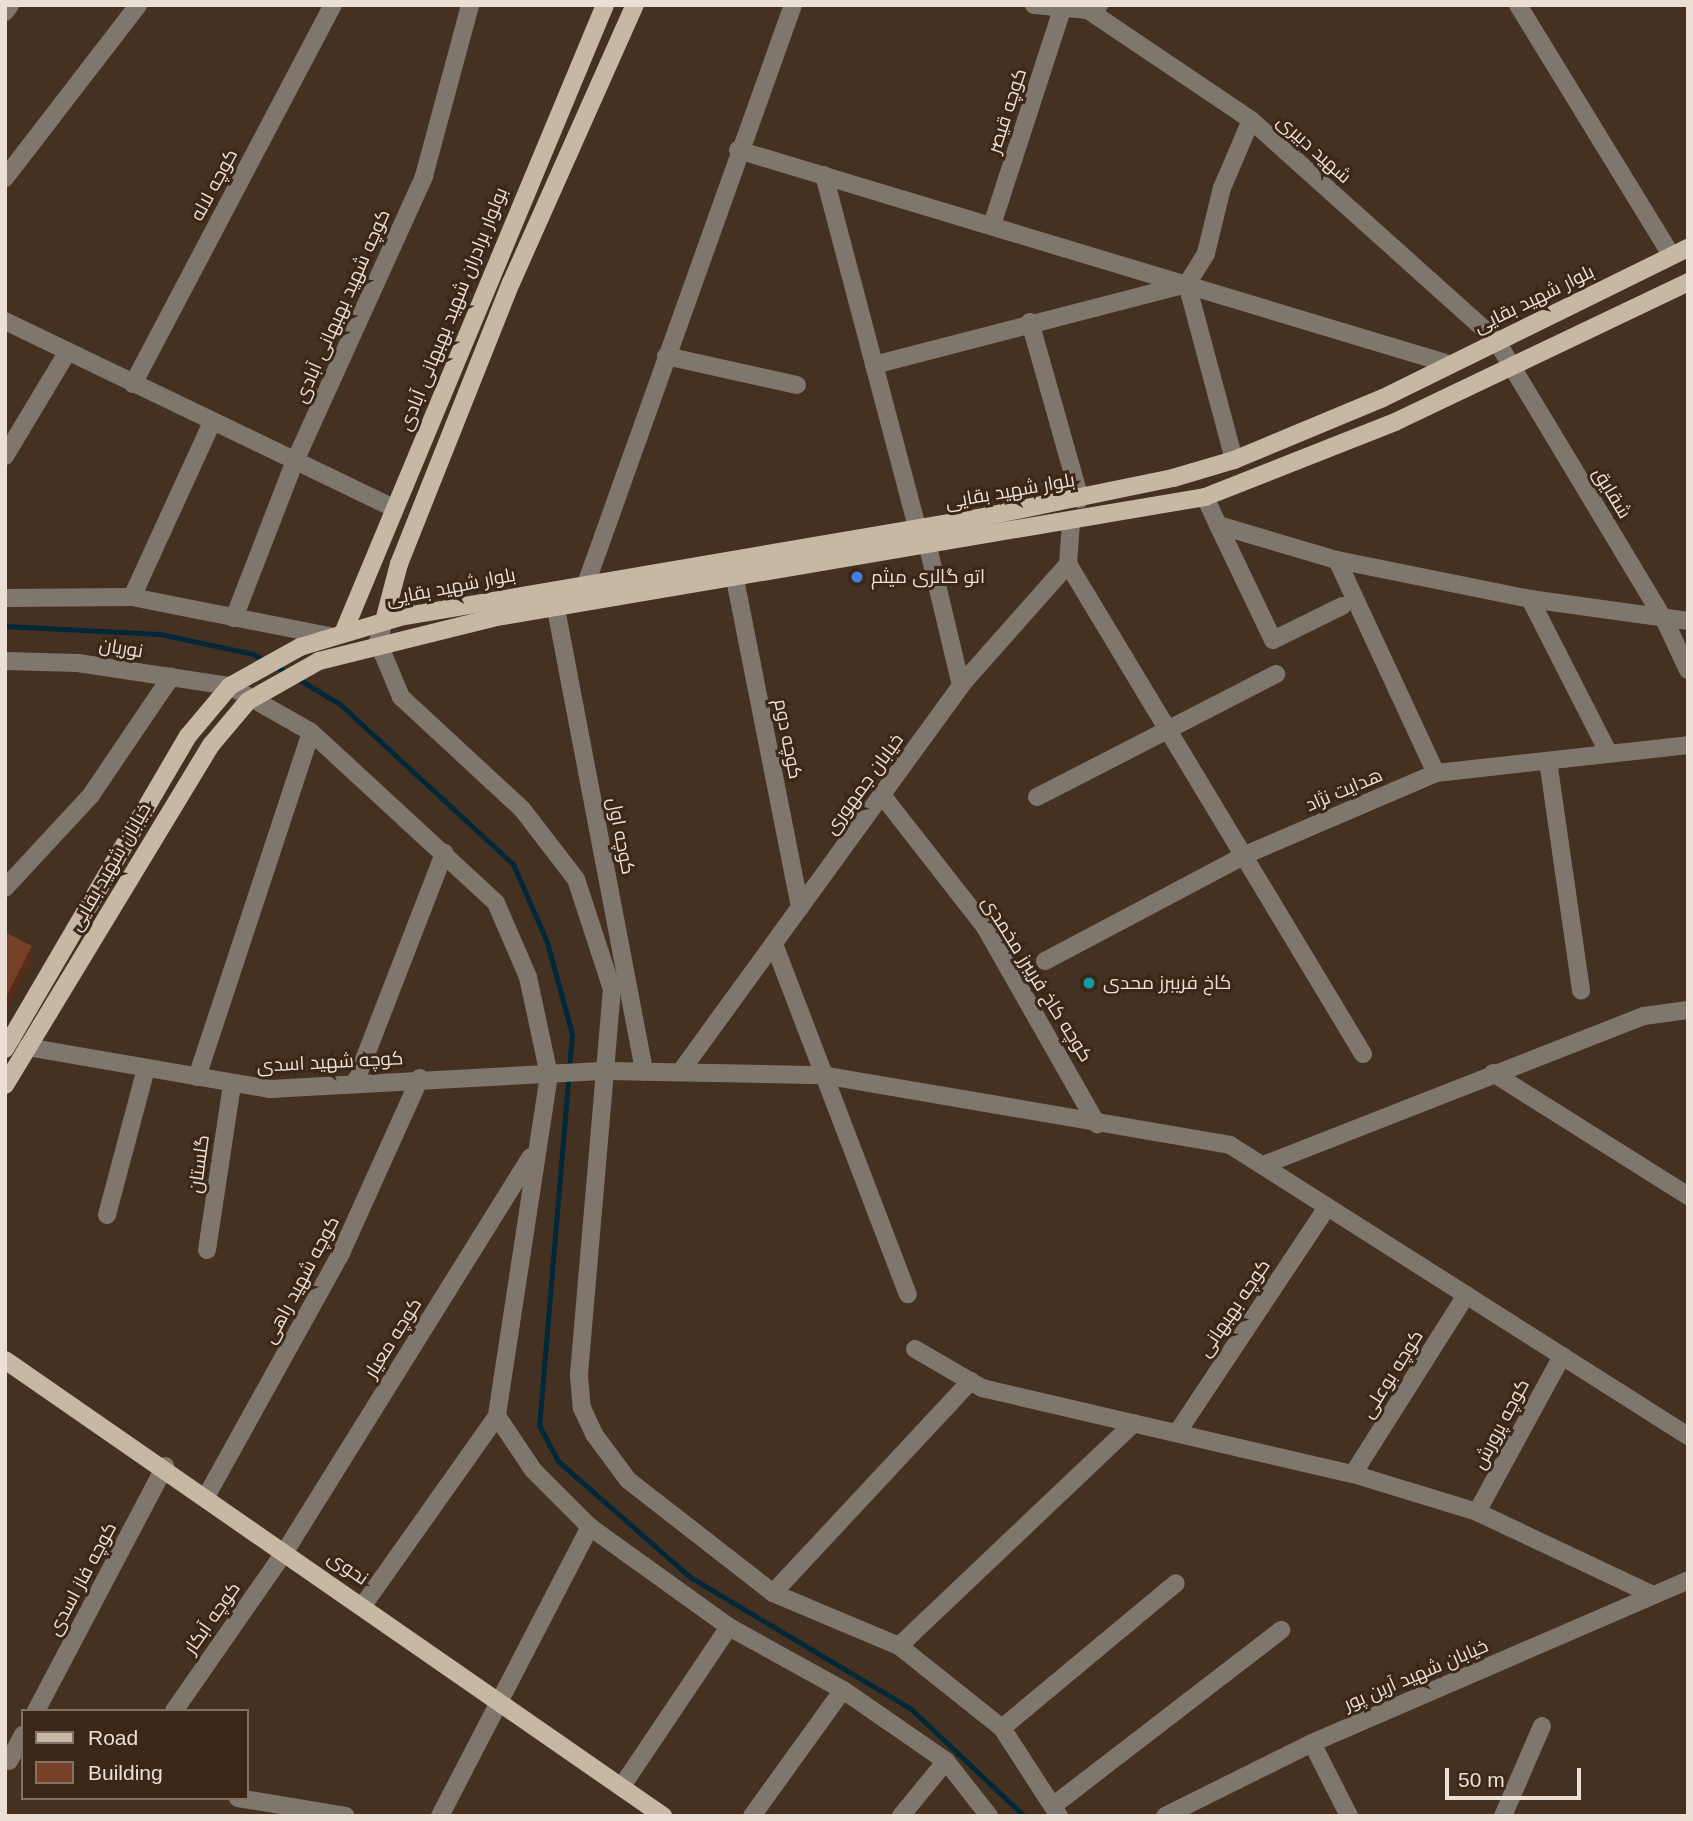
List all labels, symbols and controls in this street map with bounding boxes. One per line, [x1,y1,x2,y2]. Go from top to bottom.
street label: کوچه قیصر [983,66,1031,156]
street label: شهید دبیری [1272,110,1356,188]
street label: کوچه لاله [186,145,242,225]
street label: بولوار برادران شهید بهبهانی آبادی [394,184,512,434]
street label: کوچه شهید بهبهانی آبادی [289,206,395,406]
street label: بلوار شهید بقایی [1470,260,1598,338]
street label: شقایق [1588,463,1636,523]
street label: بلوار شهید بقایی [943,468,1077,514]
street label: بلوار شهید بقایی [384,563,518,611]
place label: اتو گالری میثم [871,566,985,588]
marker: اتو گالری میثم [849,569,865,585]
street label: نوریان [97,633,145,663]
street label: کوچه دوم [769,697,807,781]
street label: خیابان جمهوری [820,729,908,839]
street label: هدایت نژاد [1302,764,1386,816]
street label: کوچه اول [602,796,640,876]
street label: خیابان شهید بقایی [64,799,156,935]
street label: کوچه کاخ فریبرز مخمدی [977,892,1097,1066]
place label: کاخ فریبرز محدی [1103,972,1231,994]
marker: کاخ فریبرز محدی [1081,975,1097,991]
street label: کوچه شهید اسدی [256,1047,404,1077]
street label: گلستان [184,1133,214,1195]
street label: کوچه شهید راهی [258,1212,344,1348]
street label: کوچه بهبهانی [1193,1255,1275,1361]
street label: کوچه معیار [359,1294,427,1382]
street label: کوچه بوعلی [1356,1326,1428,1422]
street label: کوچه پرورش [1468,1375,1534,1473]
street label: کوچه فاز اسدی [43,1518,121,1640]
street label: نحوی [323,1546,373,1590]
street label: کوچه آبکار [179,1577,245,1659]
street label: خیابان شهید آرین پور [1340,1634,1492,1716]
legend [21,1709,248,1800]
text: Road [88,1726,138,1749]
scale bar [1448,1755,1584,1799]
text: Building [88,1761,163,1784]
text: 50 m [1458,1768,1505,1791]

